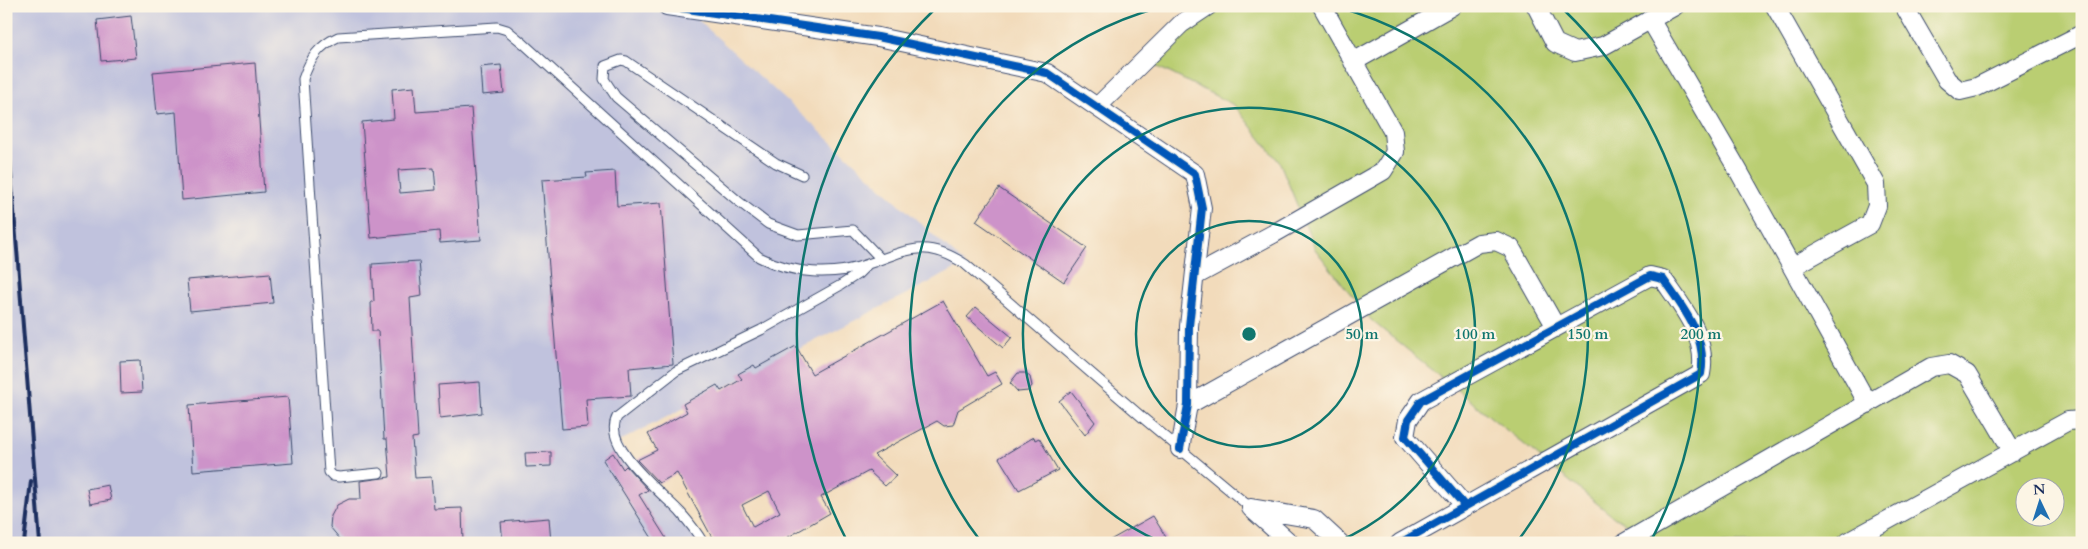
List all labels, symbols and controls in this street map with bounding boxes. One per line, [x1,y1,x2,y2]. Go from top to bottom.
text: 50 m [1345,324,1379,344]
text: 100 m [1455,324,1496,344]
text: 150 m [1568,324,1609,344]
text: 200 m [1681,324,1722,344]
centre of rings [1240,325,1258,343]
north arrow [2016,476,2066,526]
text: N [2032,480,2046,499]

